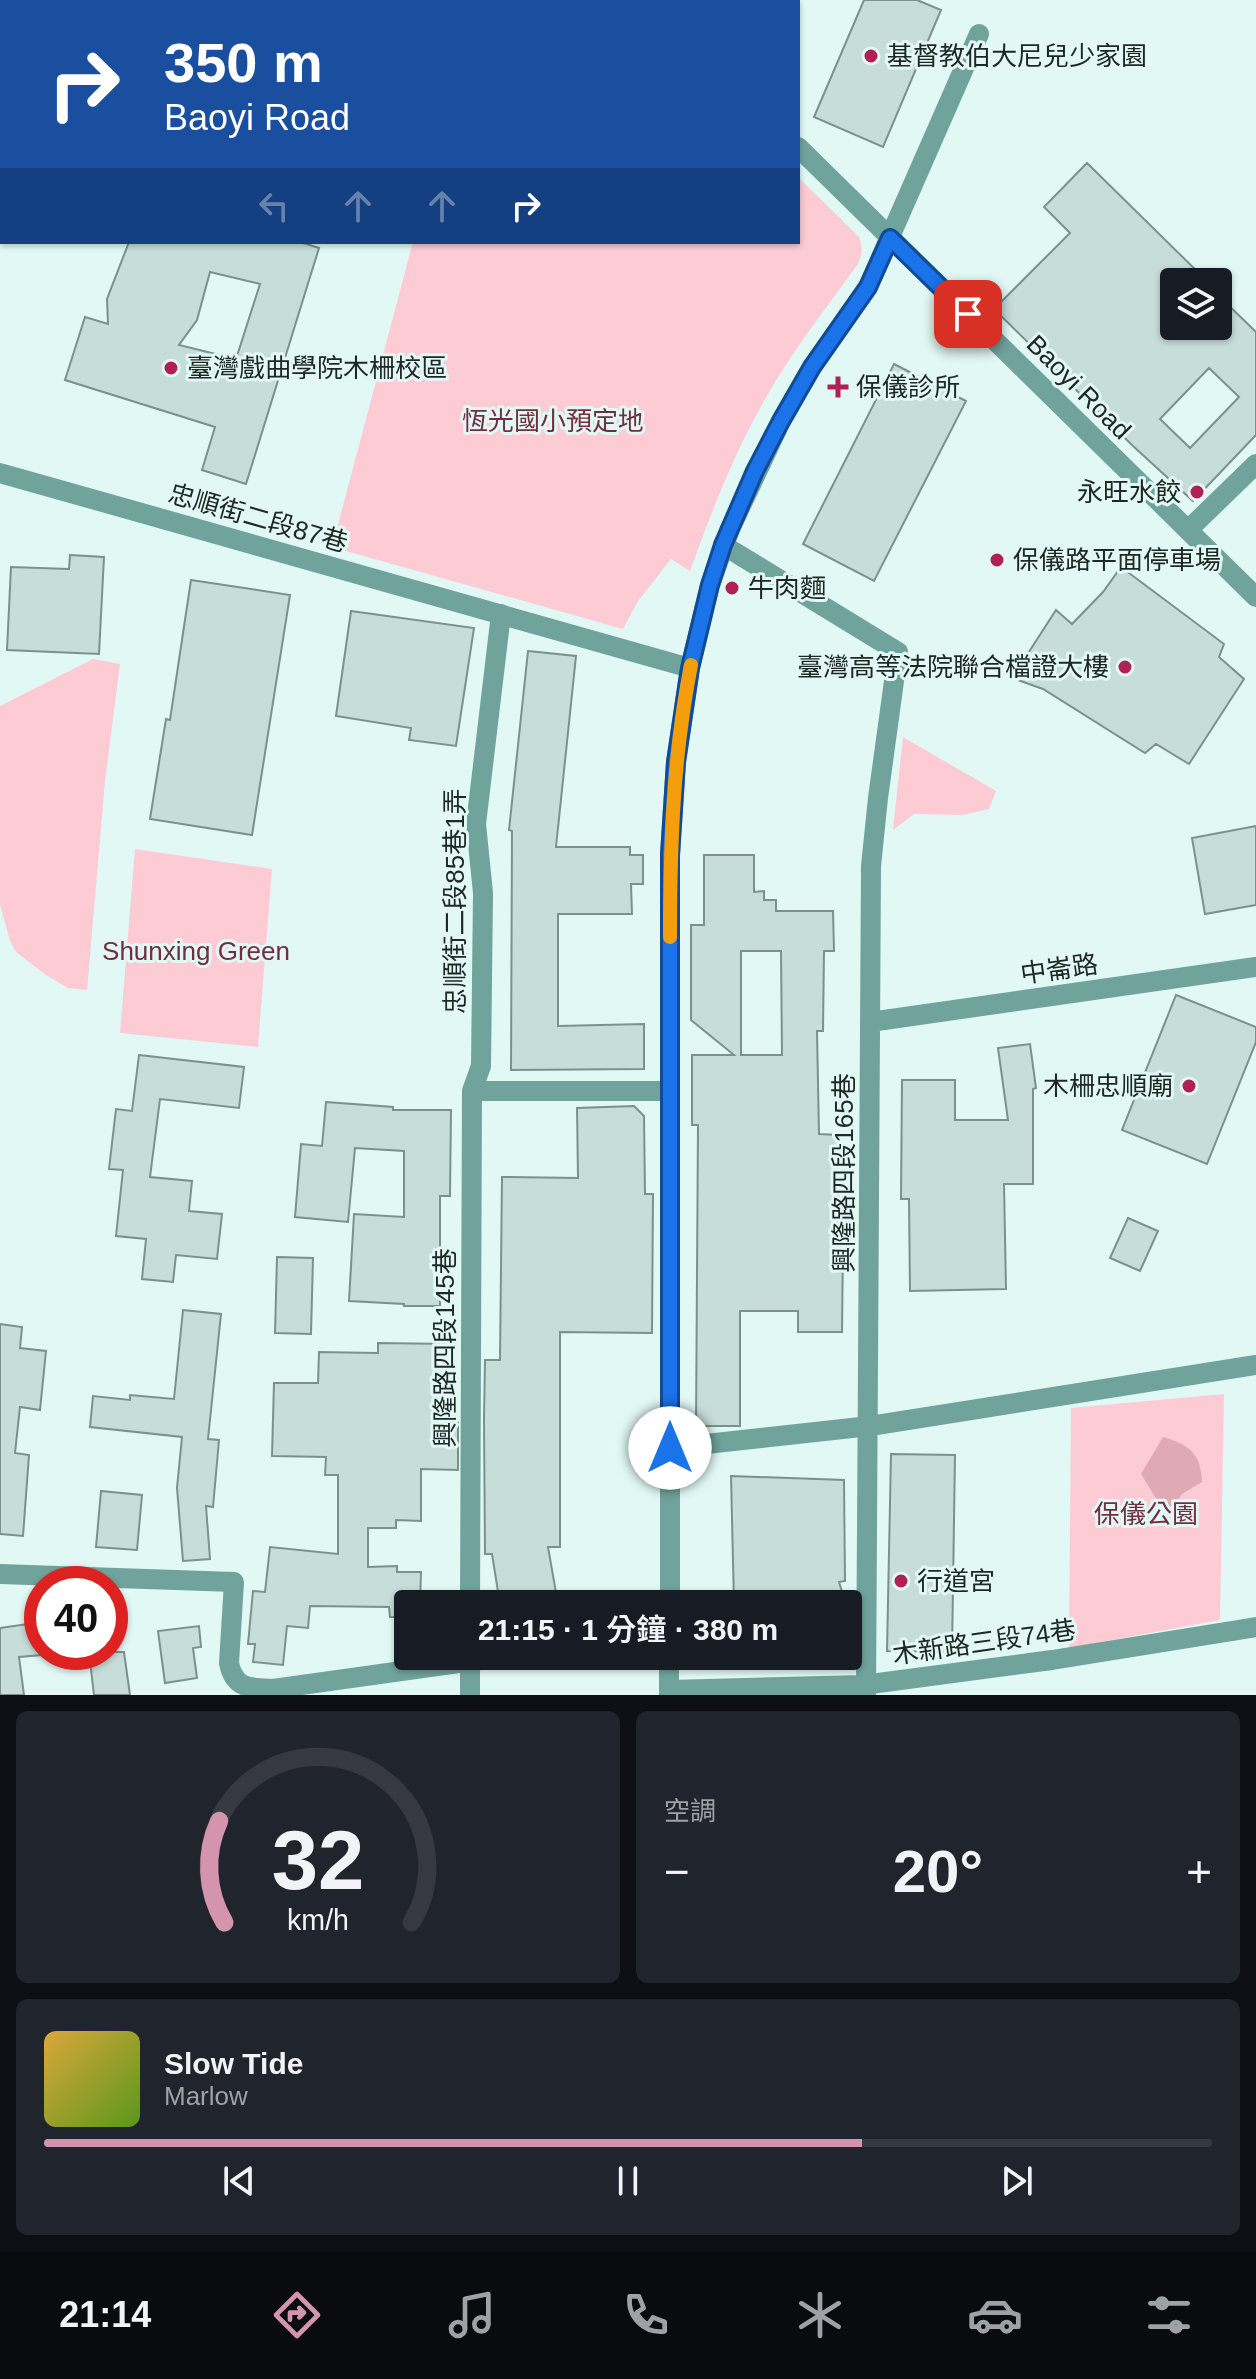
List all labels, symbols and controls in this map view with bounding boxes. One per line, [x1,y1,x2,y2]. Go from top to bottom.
text: 350 m [164,31,323,94]
icon: right [32,32,136,136]
place label: 基督教伯大尼兒少家園 [887,41,1147,71]
marker: 基督教伯大尼兒少家園 [862,47,880,65]
text: Baoyi Road [164,97,350,138]
icon: left [252,184,296,228]
icon: ahead [336,184,380,228]
icon: ahead [420,184,464,228]
icon: right [504,184,548,228]
map controls [1160,268,1232,340]
button: layers [1160,268,1232,340]
pin [934,280,1002,348]
icon: arrive [946,292,990,336]
street label: Baoyi Road [1021,329,1137,445]
place label: 臺灣戲曲學院木柵校區 [187,353,447,383]
marker: 臺灣戲曲學院木柵校區 [162,359,180,377]
place label: 保儀診所 [856,372,960,402]
marker: 保儀診所 [827,376,849,398]
park label: 恆光國小預定地 [462,406,644,436]
place label: 永旺水餃 [1077,477,1181,507]
street label: 忠順街二段87巷 [165,478,351,558]
marker: 永旺水餃 [1188,483,1206,501]
place label: 保儀路平面停車場 [1013,545,1221,575]
marker: 保儀路平面停車場 [988,551,1006,569]
place label: 牛肉麵 [748,573,826,603]
marker: 牛肉麵 [723,579,741,597]
place label: 臺灣高等法院聯合檔證大樓 [797,652,1109,682]
marker: 臺灣高等法院聯合檔證大樓 [1116,658,1134,676]
street label: 忠順街二段85巷1弄 [440,788,470,1014]
park label: Shunxing Green [102,936,290,966]
street label: 中崙路 [1018,949,1100,989]
place label: 木柵忠順廟 [1043,1071,1173,1101]
street label: 興隆路四段165巷 [829,1073,859,1273]
marker: 木柵忠順廟 [1180,1077,1198,1095]
street label: 興隆路四段145巷 [430,1248,460,1448]
position arrow [628,1406,712,1490]
park label: 保儀公園 [1094,1499,1198,1529]
speed limit sign: 40 [24,1566,128,1670]
place label: 行道宮 [917,1566,995,1596]
marker: 行道宮 [892,1572,910,1590]
text: 21:15 · 1 分鐘 · 380 m [478,1613,778,1646]
street label: 木新路三段74巷 [890,1614,1078,1670]
text: 空調 [664,1796,716,1826]
text: 32 [272,1814,364,1907]
text: 20° [893,1838,983,1905]
text: − [664,1847,690,1896]
text: + [1186,1847,1212,1896]
text: km/h [287,1904,349,1936]
text: Slow Tide [164,2047,303,2080]
text: Marlow [164,2081,248,2111]
icon: previous [217,2159,261,2203]
icon: pause [606,2159,650,2203]
icon: next [995,2159,1039,2203]
icon: directions [269,2287,325,2343]
icon: music [444,2287,500,2343]
icon: phone [618,2287,674,2343]
icon: climate [792,2287,848,2343]
icon: car [967,2287,1023,2343]
icon: filters [1141,2287,1197,2343]
text: 21:14 [59,2294,151,2335]

